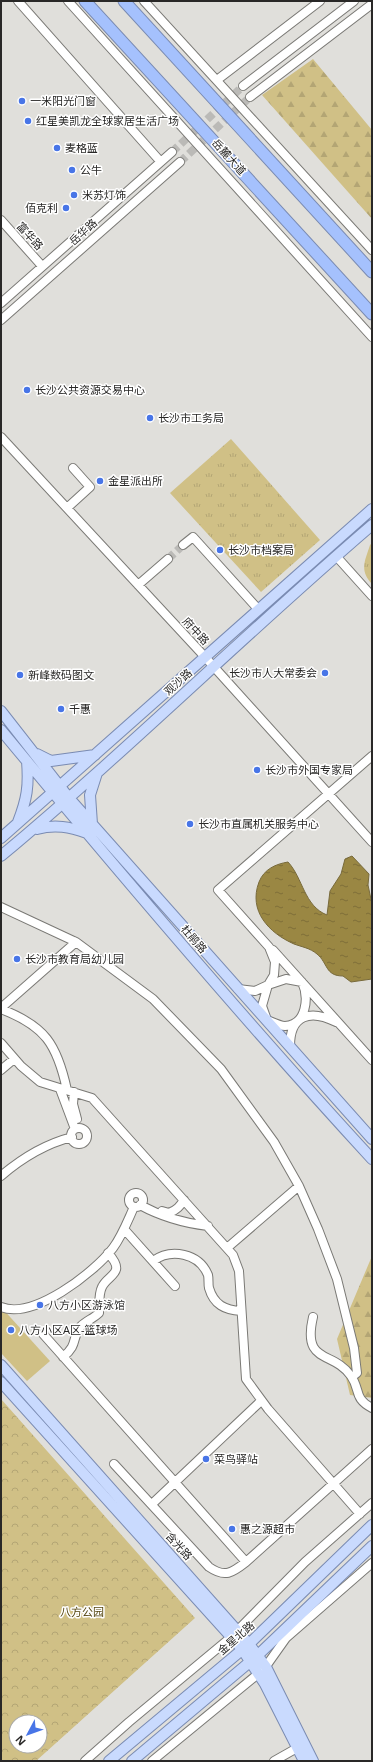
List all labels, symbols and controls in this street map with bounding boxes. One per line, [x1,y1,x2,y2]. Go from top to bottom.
place label: 一米阳光门窗 [30,93,96,108]
marker: 一米阳光门窗 [17,96,27,106]
place label: 红星美凯龙全球家居生活广场 [36,113,179,128]
marker: 红星美凯龙全球家居生活广场 [23,116,33,126]
street label: 岳麓大道 [209,135,250,178]
place label: 麦格蓝 [65,140,98,155]
marker: 麦格蓝 [52,143,62,153]
place label: 公牛 [80,162,102,177]
marker: 公牛 [67,165,77,175]
place label: 米苏灯饰 [82,187,126,202]
marker: 米苏灯饰 [69,190,79,200]
place label: 佰克利 [25,200,58,215]
marker: 佰克利 [61,203,71,213]
street label: 岳华路 [65,215,100,248]
street label: 富华路 [14,218,47,253]
place label: 长沙公共资源交易中心 [35,382,145,397]
marker: 长沙公共资源交易中心 [22,385,32,395]
place label: 长沙市工务局 [158,410,224,425]
marker: 长沙市工务局 [145,413,155,423]
place label: 金星派出所 [108,473,163,488]
marker: 金星派出所 [95,476,105,486]
place label: 长沙市档案局 [228,542,294,557]
marker: 长沙市档案局 [215,545,225,555]
street label: 府中路 [180,613,213,648]
street label: 观沙路 [160,665,195,698]
place label: 长沙市人大常委会 [229,665,317,680]
place label: 新峰数码图文 [28,667,94,682]
marker: 长沙市人大常委会 [320,668,330,678]
marker: 新峰数码图文 [15,670,25,680]
place label: 千惠 [69,701,91,716]
marker: 千惠 [56,704,66,714]
place label: 长沙市外国专家局 [265,762,353,777]
marker: 长沙市外国专家局 [252,765,262,775]
place label: 长沙市直属机关服务中心 [198,816,319,831]
marker: 长沙市直属机关服务中心 [185,819,195,829]
street label: 杜鹃路 [178,921,211,956]
place label: 长沙市教育局幼儿园 [25,951,124,966]
marker: 长沙市教育局幼儿园 [12,954,22,964]
place label: 八方小区游泳馆 [48,1297,125,1312]
marker: 八方小区游泳馆 [35,1300,45,1310]
place label: 八方小区A区-篮球场 [19,1322,118,1337]
marker: 八方小区A区-篮球场 [6,1325,16,1335]
place label: 菜鸟驿站 [214,1451,258,1466]
marker: 菜鸟驿站 [201,1454,211,1464]
place label: 惠之源超市 [240,1521,295,1536]
marker: 惠之源超市 [227,1524,237,1534]
street label: 含光路 [163,1528,196,1563]
park label: 八方公园 [60,1604,104,1619]
street label: 金星北路 [214,1618,257,1658]
north arrow [8,1714,48,1754]
text: N [11,1733,29,1749]

